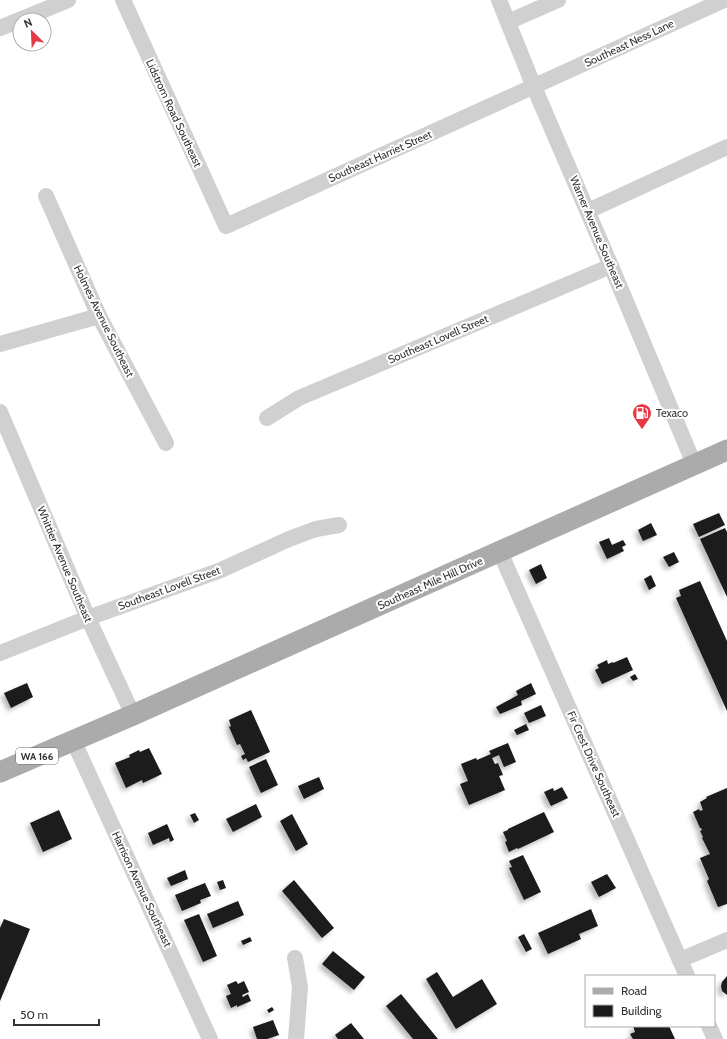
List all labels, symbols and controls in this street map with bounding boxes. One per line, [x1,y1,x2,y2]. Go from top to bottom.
north arrow [12,12,52,52]
text: N [22,15,34,31]
street label: Southeast Ness Lane [582,16,676,70]
street label: Lidstrom Road Southeast [143,57,205,169]
street label: Southeast Harriet Street [326,127,434,185]
street label: Warner Avenue Southeast [567,174,627,291]
street label: Holmes Avenue Southeast [71,263,137,380]
street label: Southeast Lovell Street [386,311,491,367]
fuel station icon: Texaco [631,402,653,430]
place label: Texaco [656,406,688,420]
street label: Whittier Avenue Southeast [34,504,96,624]
street label: Southeast Mile Hill Drive [375,553,485,613]
street label: Southeast Lovell Street [116,563,222,613]
street label: Fir Crest Drive Southeast [564,709,624,819]
road number: WA 166 [16,748,58,764]
street label: Harrison Avenue Southeast [109,829,175,949]
legend [585,975,715,1027]
text: Road [621,983,647,998]
scale bar [14,1001,99,1027]
text: Building [621,1003,663,1018]
text: 50 m [20,1007,48,1022]

